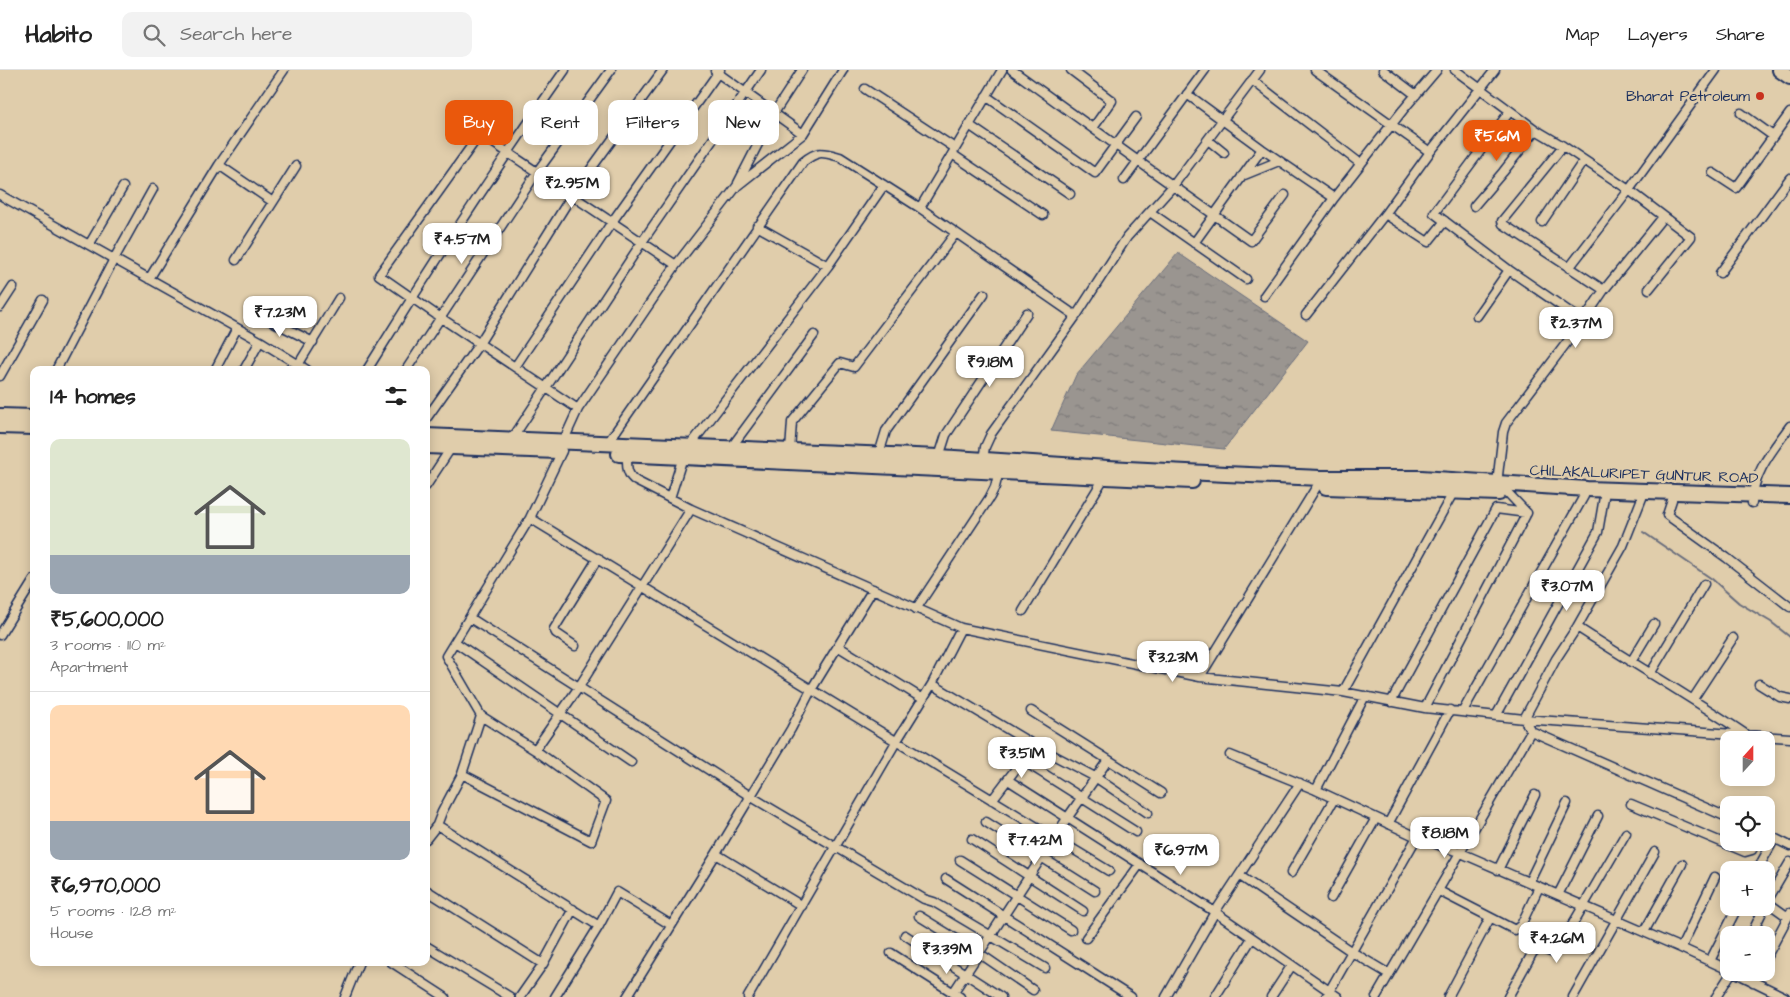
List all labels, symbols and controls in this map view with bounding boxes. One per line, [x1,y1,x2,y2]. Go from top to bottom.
search box [122,12,472,57]
text: Habito [25,18,92,52]
icon: search [140,21,168,49]
text: Search here [180,21,292,48]
text: Map [1565,22,1599,47]
text: Layers [1627,22,1688,47]
text: Share [1716,22,1765,47]
place label: Bharat Petroleum [1626,86,1750,107]
marker: Bharat Petroleum [1754,90,1766,102]
chip: Buy [445,100,513,145]
chip: Rent [523,100,598,145]
chip: Filters [608,100,698,145]
chip: New [708,100,779,145]
pin: ₹5.6M [1462,119,1532,162]
text: ₹5.6M [1474,125,1520,147]
pin: ₹2.95M [531,166,613,209]
text: ₹2.95M [545,172,599,194]
pin: ₹4.57M [421,222,503,265]
text: ₹4.57M [434,228,490,250]
pin: ₹7.23M [239,296,321,338]
text: ₹7.23M [254,301,306,323]
pin: ₹2.37M [1535,306,1617,349]
text: ₹2.37M [1550,312,1602,334]
pin: ₹9.18M [949,346,1031,388]
text: ₹9.18M [967,351,1013,373]
text: 14 homes [50,382,136,411]
icon: filters [382,382,410,410]
street label: CHILAKALURIPET GUNTUR ROAD [1529,460,1759,489]
icon: home [185,472,275,562]
pin: ₹3.07M [1526,570,1608,612]
text: ₹3.07M [1541,575,1593,597]
text: ₹5,600,000 [50,605,164,634]
text: 3 rooms · 110 m² [50,634,166,656]
pin: ₹3.23M [1132,640,1214,683]
text: ₹3.23M [1148,646,1198,668]
text: Apartment [50,656,128,678]
north arrow [1720,731,1775,786]
map controls [1720,731,1775,981]
pin: ₹3.51M [981,736,1063,779]
icon: home [185,737,275,827]
text: ₹3.51M [999,742,1045,764]
button: locate [1720,796,1775,851]
pin: ₹8.18M [1404,816,1486,859]
text: ₹8.18M [1421,822,1469,844]
pin: ₹7.42M [994,824,1076,866]
text: ₹7.42M [1008,829,1062,851]
pin: ₹6.97M [1140,834,1222,876]
text: ₹6.97M [1154,839,1208,861]
button: + [1720,861,1775,916]
text: ₹6,970,000 [50,871,161,900]
text: 5 rooms · 128 m² [50,900,177,922]
text: House [50,922,94,944]
pin: ₹4.26M [1516,922,1598,964]
button: − [1720,926,1775,981]
text: ₹4.26M [1530,927,1584,949]
pin: ₹3.39M [906,932,988,975]
text: ₹3.39M [922,938,972,960]

